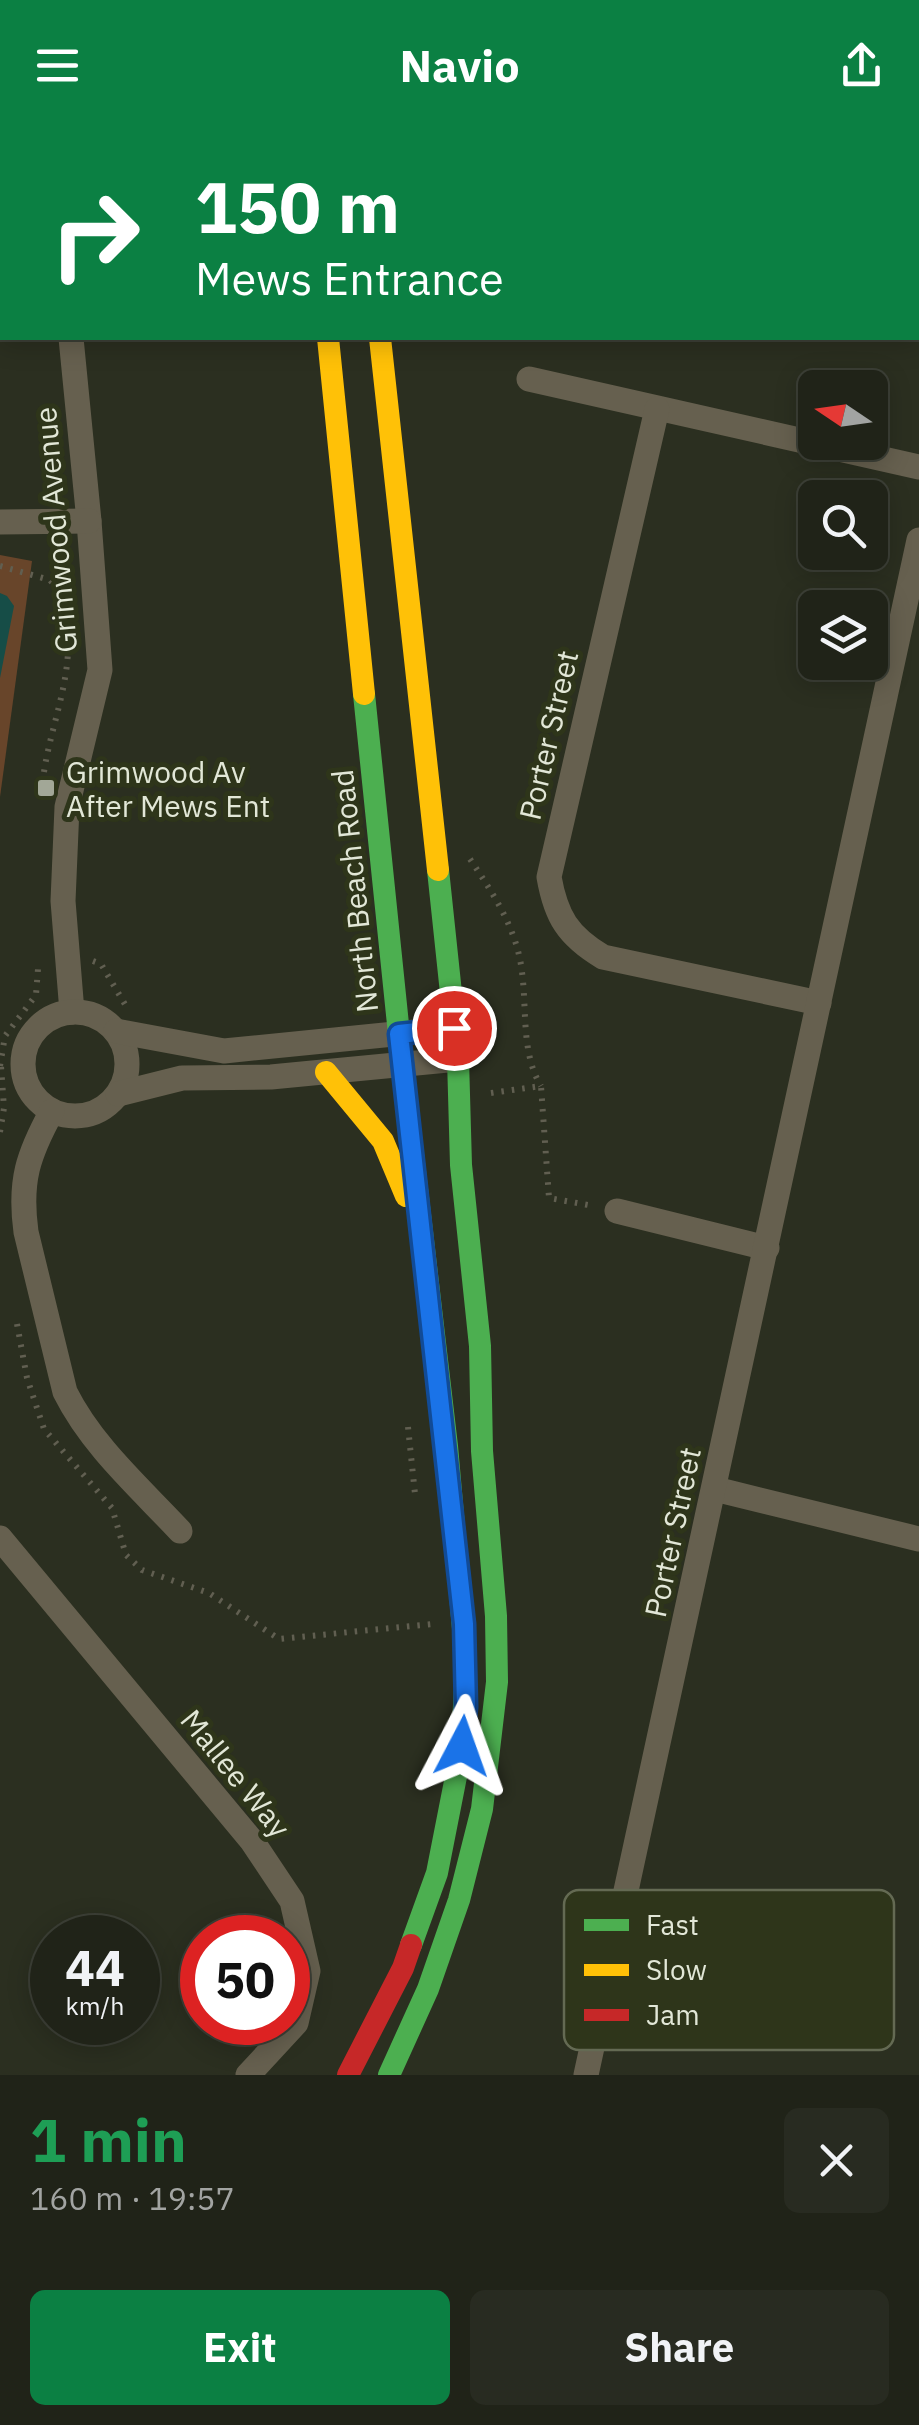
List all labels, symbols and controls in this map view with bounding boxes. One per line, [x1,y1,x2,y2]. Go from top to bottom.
text: Navio [399,36,520,94]
icon: menu [30,38,85,93]
icon: share [834,38,889,93]
text: 150 m [195,161,400,252]
icon: right [30,170,160,300]
text: Mews Entrance [195,249,504,307]
north arrow [798,370,888,460]
map controls [798,370,888,680]
street label: Grimwood Avenue [25,405,85,655]
button: search [798,480,888,570]
button: layers [798,590,888,680]
street label: Porter Street [510,646,586,824]
place label: Grimwood Av After Mews Ent [66,752,270,825]
street label: North Beach Road [322,768,386,1014]
marker: Grimwood Av After Mews Ent [35,777,57,799]
pin [412,986,497,1071]
icon: arrive [427,1001,482,1056]
street label: Porter Street [635,1443,709,1621]
position arrow [410,1694,514,1798]
street label: Mallee Way [172,1701,300,1845]
legend [564,1890,894,2050]
text: Fast [646,1906,699,1943]
speed limit sign: 50 [180,1915,310,2045]
text: 44 [65,1935,125,2000]
text: Slow [646,1951,707,1988]
text: km/h [66,1989,124,2022]
text: Jam [646,1996,700,2033]
text: 1 min [30,2100,187,2179]
button: close [784,2108,889,2213]
text: 160 m · 19:57 [30,2177,235,2219]
button: Exit [30,2290,450,2405]
button: Share [470,2290,889,2405]

